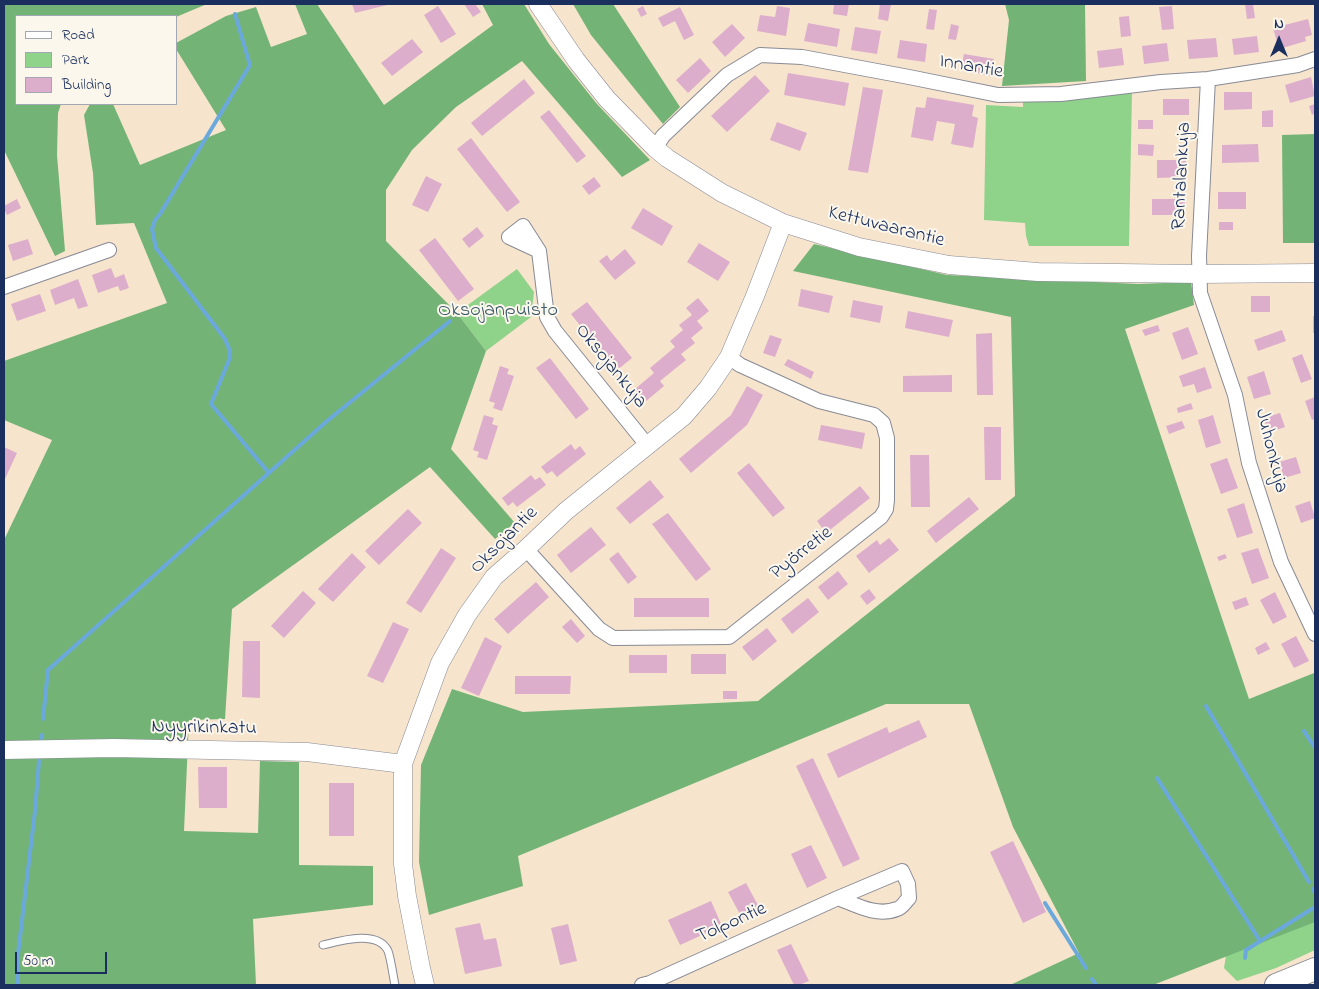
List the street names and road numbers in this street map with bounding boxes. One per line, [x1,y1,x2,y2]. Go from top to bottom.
street label: Innantie [937,51,1005,85]
street label: Rantalankuja [1168,121,1198,231]
street label: Kettuvaarantie [825,202,947,254]
street label: Oksojankuja [569,320,651,414]
street label: Juhonkuja [1248,406,1292,496]
street label: Oksojantie [466,502,544,580]
street label: Pyörretie [766,522,838,586]
street label: Nyyrikinkatu [151,716,257,742]
street label: Tolpontie [693,898,771,950]

